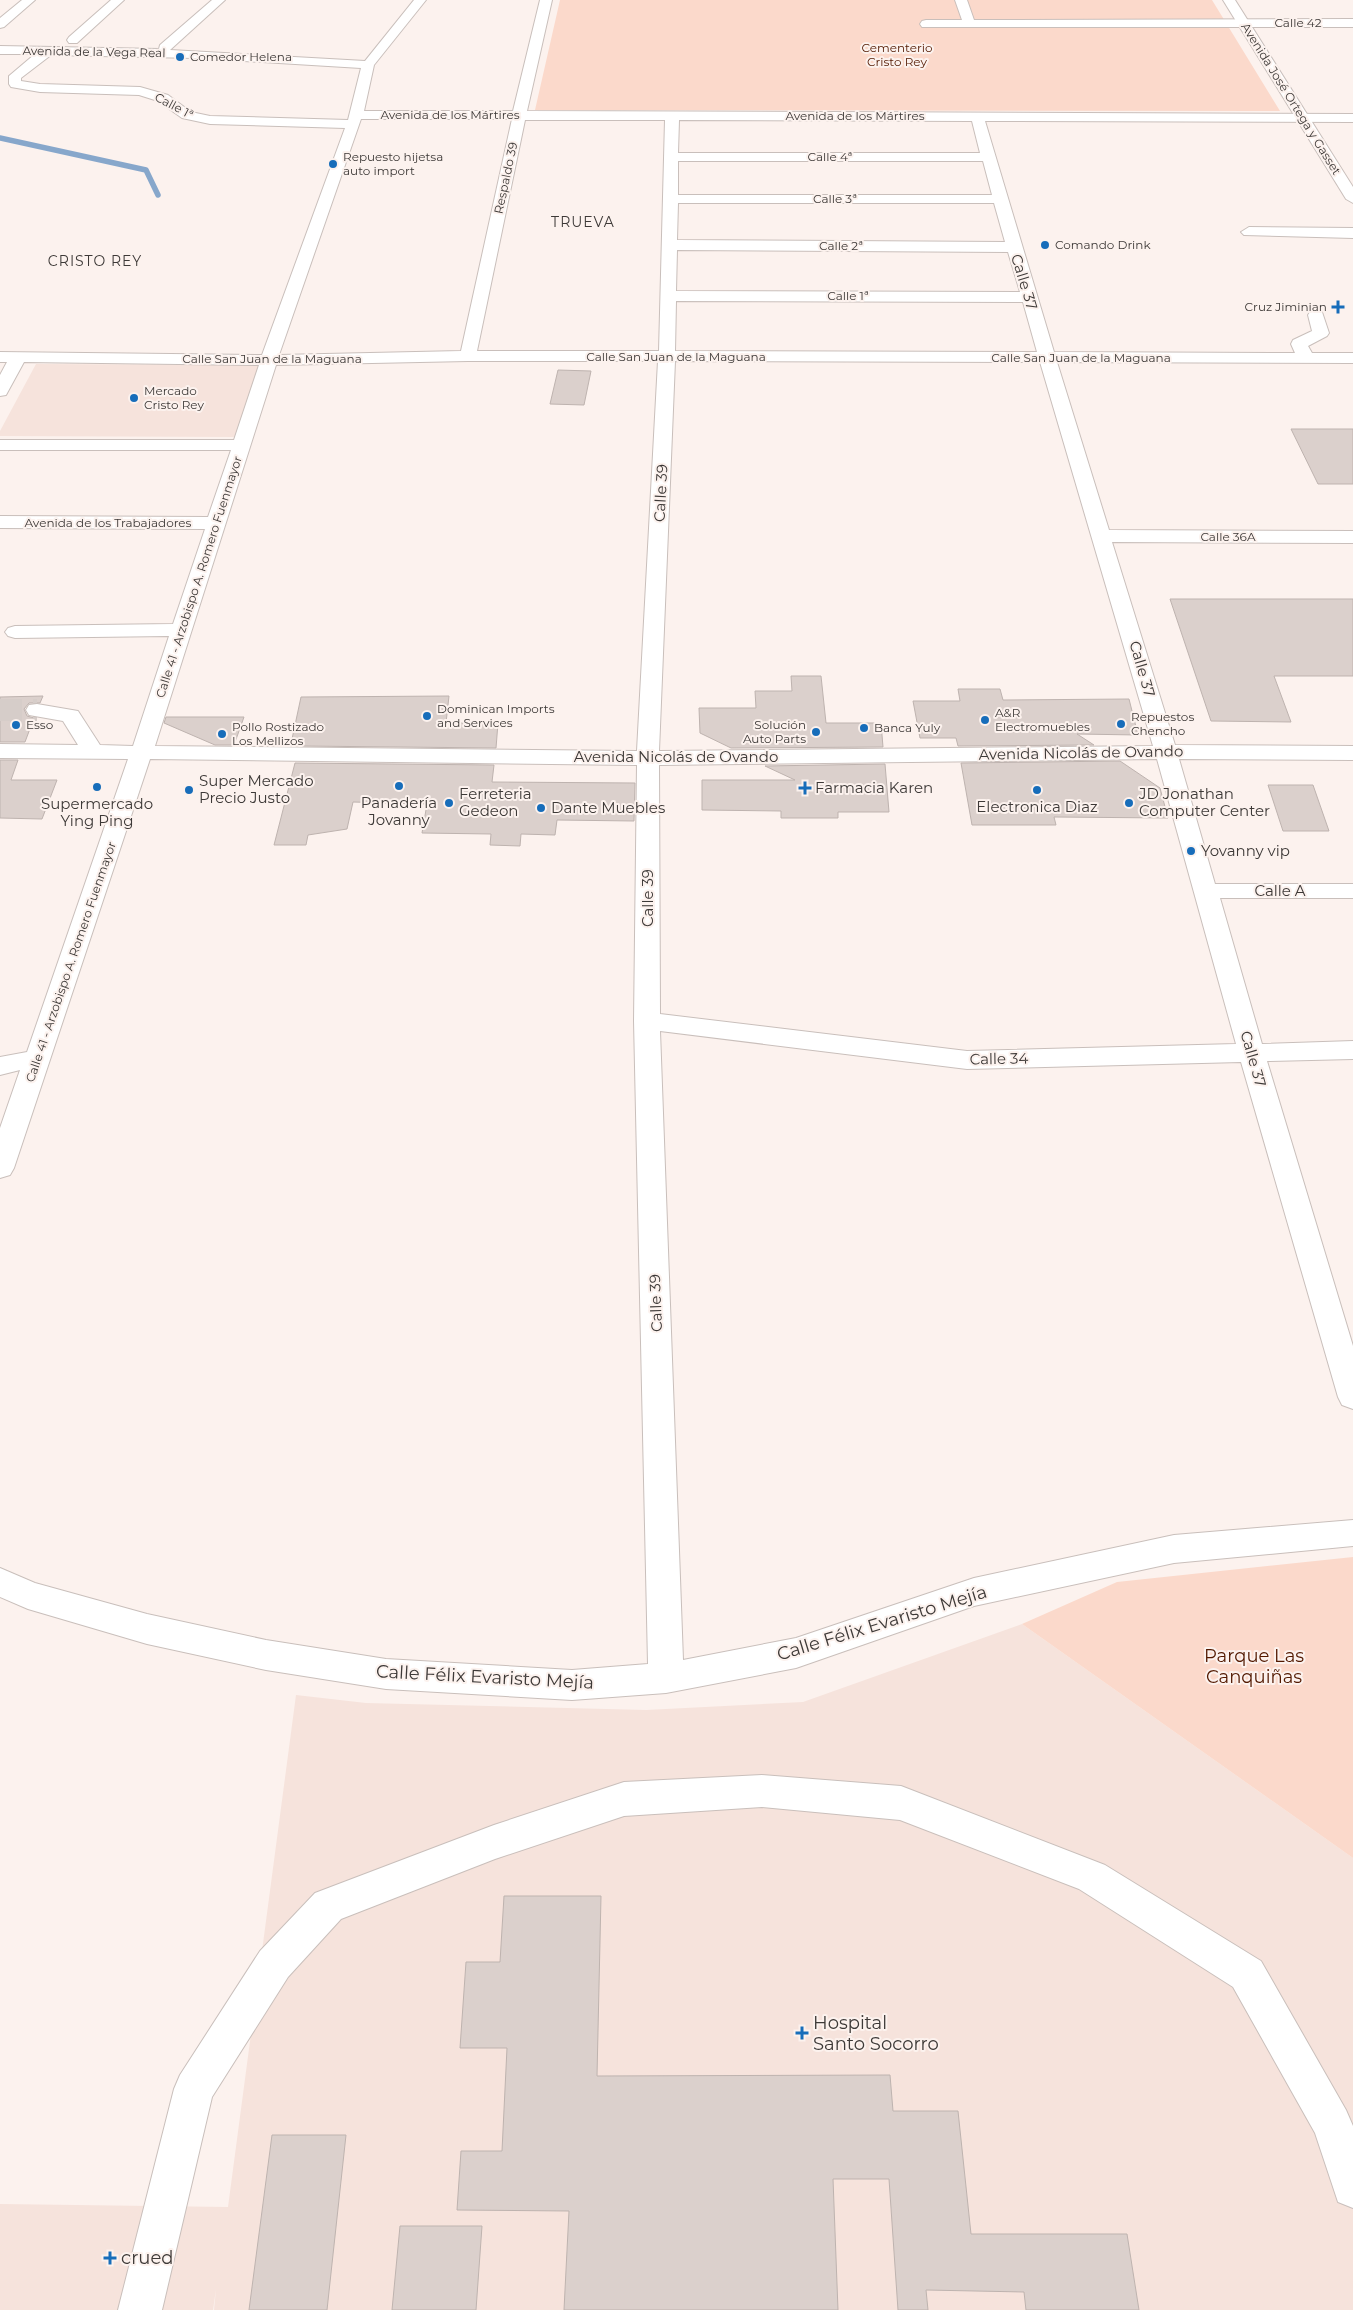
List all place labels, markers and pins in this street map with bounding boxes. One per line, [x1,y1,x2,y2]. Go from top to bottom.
place label: Comedor Helena [190,49,292,64]
marker: Comedor Helena [174,51,186,63]
place label: Repuesto hijetsa auto import [343,149,443,178]
marker: Repuesto hijetsa auto import [327,158,339,170]
place label: Comando Drink [1055,237,1151,252]
marker: Comando Drink [1039,239,1051,251]
place label: Cruz Jiminian [1245,299,1327,314]
marker: Cruz Jiminian [1331,300,1345,314]
place label: Mercado Cristo Rey [144,383,204,412]
marker: Mercado Cristo Rey [128,392,140,404]
place label: Dominican Imports and Services [437,701,555,730]
place label: A&R Electromuebles [995,705,1090,734]
place label: Repuestos Chencho [1131,709,1194,738]
marker: Dominican Imports and Services [421,710,433,722]
marker: A&R Electromuebles [979,714,991,726]
place label: Esso [26,717,53,732]
place label: Solución Auto Parts [743,717,806,746]
marker: Repuestos Chencho [1115,718,1127,730]
marker: Esso [10,719,22,731]
place label: Pollo Rostizado Los Mellizos [232,719,324,748]
place label: Banca Yuly [874,720,941,735]
marker: Banca Yuly [858,722,870,734]
marker: Solución Auto Parts [810,726,822,738]
marker: Pollo Rostizado Los Mellizos [216,728,228,740]
place label: Super Mercado Precio Justo [199,771,314,807]
place label: Farmacia Karen [815,778,933,797]
marker: Panadería Jovanny [393,780,405,792]
marker: Supermercado Ying Ping [91,781,103,793]
marker: Farmacia Karen [799,782,811,794]
marker: Super Mercado Precio Justo [183,784,195,796]
place label: Ferreteria Gedeon [459,784,532,820]
marker: Electronica Diaz [1031,784,1043,796]
place label: JD Jonathan Computer Center [1138,784,1270,820]
place label: Panadería Jovanny [361,793,437,829]
place label: Supermercado Ying Ping [41,794,153,830]
marker: Ferreteria Gedeon [443,797,455,809]
place label: Electronica Diaz [976,797,1098,816]
marker: JD Jonathan Computer Center [1123,797,1135,809]
place label: Dante Muebles [551,798,665,817]
marker: Dante Muebles [535,802,547,814]
place label: Yovanny vip [1201,841,1290,860]
marker: Yovanny vip [1185,845,1197,857]
place label: Hospital Santo Socorro [813,2012,939,2055]
marker: Hospital Santo Socorro [795,2026,809,2040]
place label: crued [121,2247,174,2269]
marker: crued [103,2251,117,2265]

